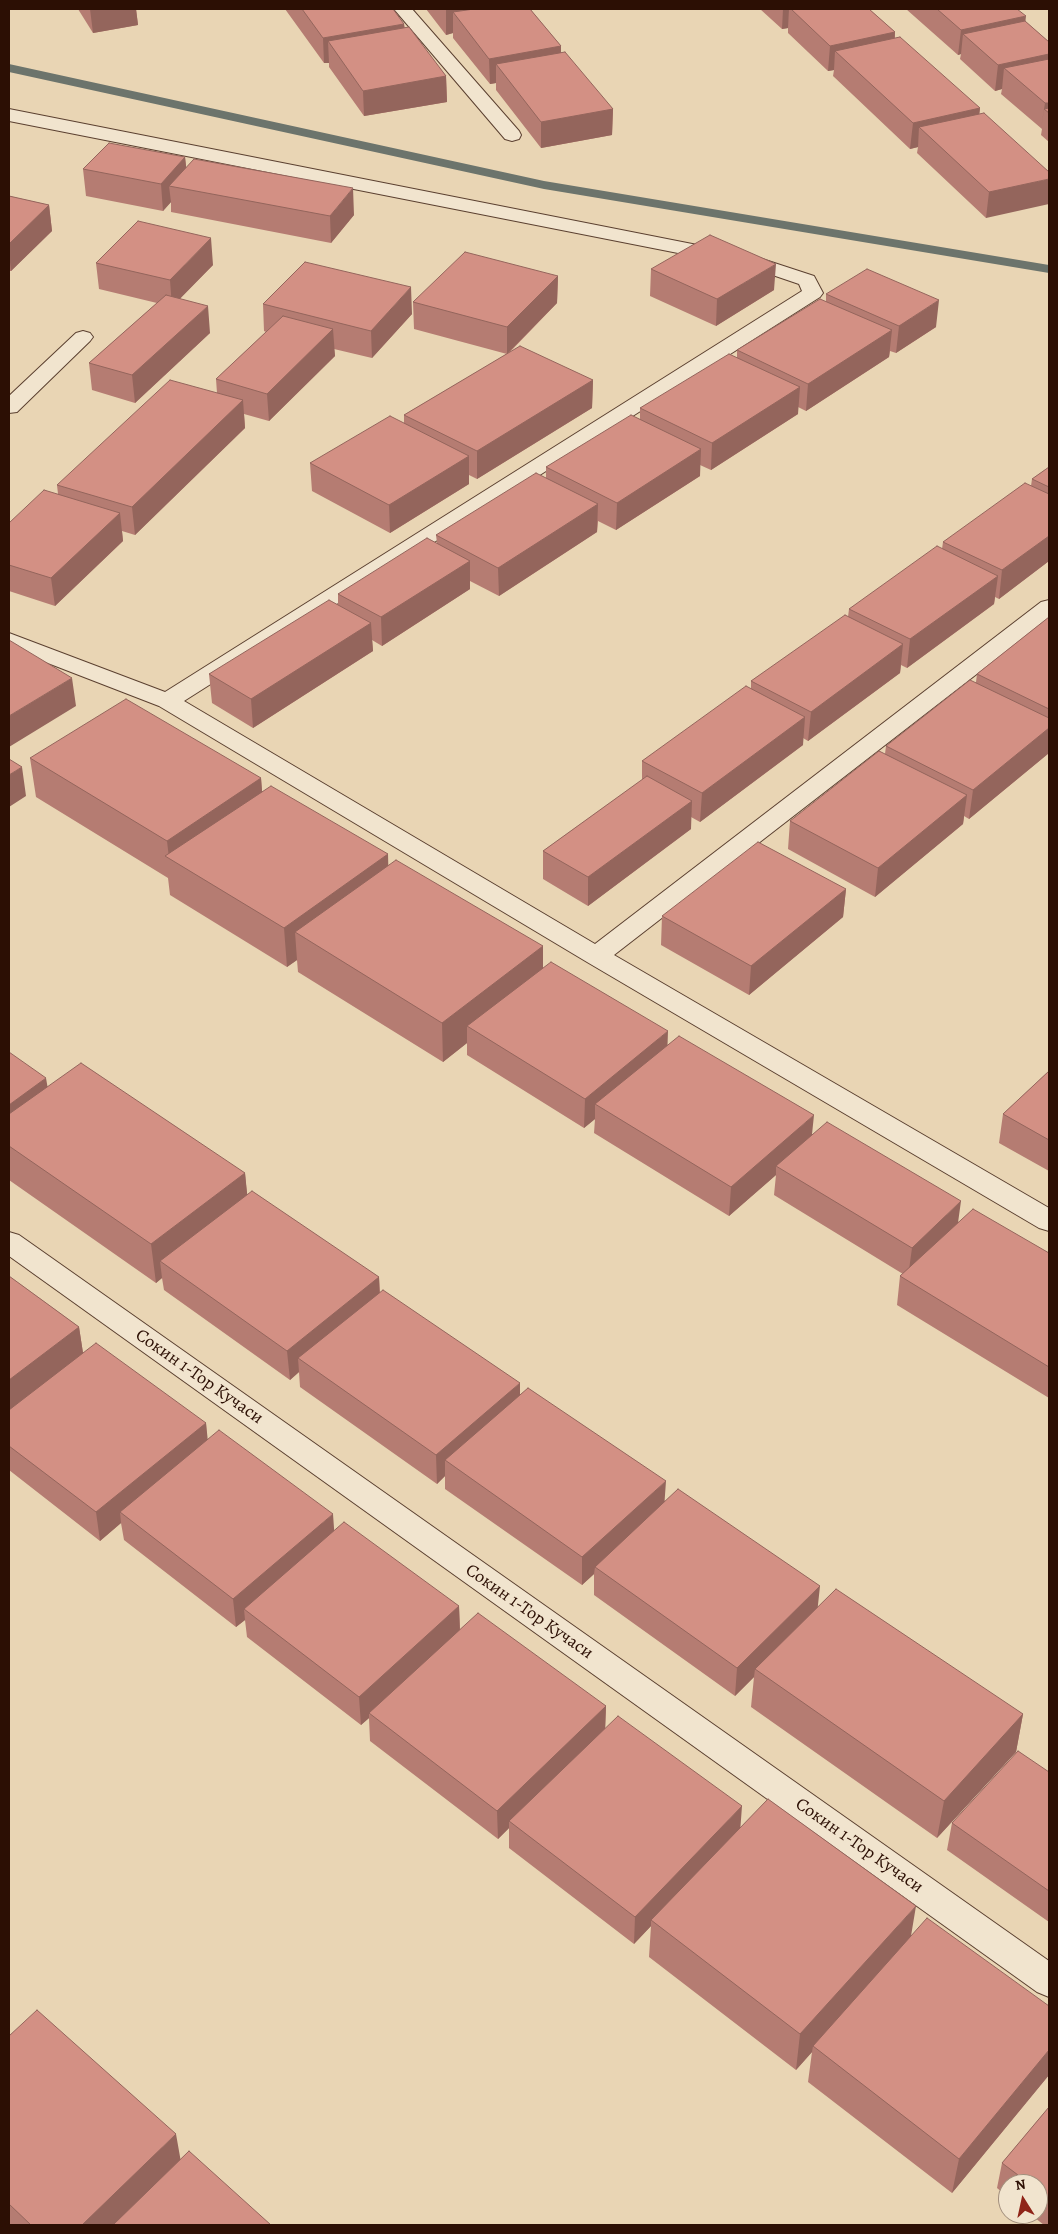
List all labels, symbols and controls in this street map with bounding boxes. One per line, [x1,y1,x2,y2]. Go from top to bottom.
street label: Сокин 1-Тор Kучаси [131,1325,267,1429]
street label: Сокин 1-Тор Kучаси [461,1560,597,1664]
street label: Сокин 1-Тор Kучаси [791,1794,927,1898]
north arrow [998,2174,1048,2224]
text: N [1014,2174,1027,2195]

